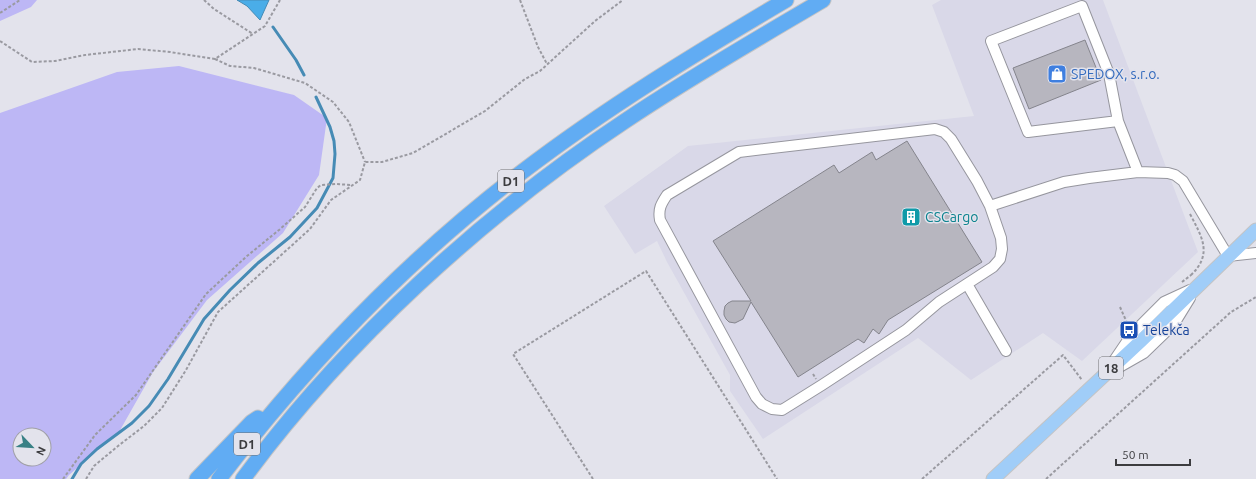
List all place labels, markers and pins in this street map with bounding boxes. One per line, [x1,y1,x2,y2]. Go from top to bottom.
shop icon: SPEDOX, s.r.o. [1046,63,1068,85]
place label: SPEDOX, s.r.o. [1071,66,1160,82]
building icon: CSCargo [900,206,922,228]
place label: CSCargo [925,209,978,225]
bus stop icon: Telekča [1118,319,1140,341]
place label: Telekča [1143,322,1190,338]

